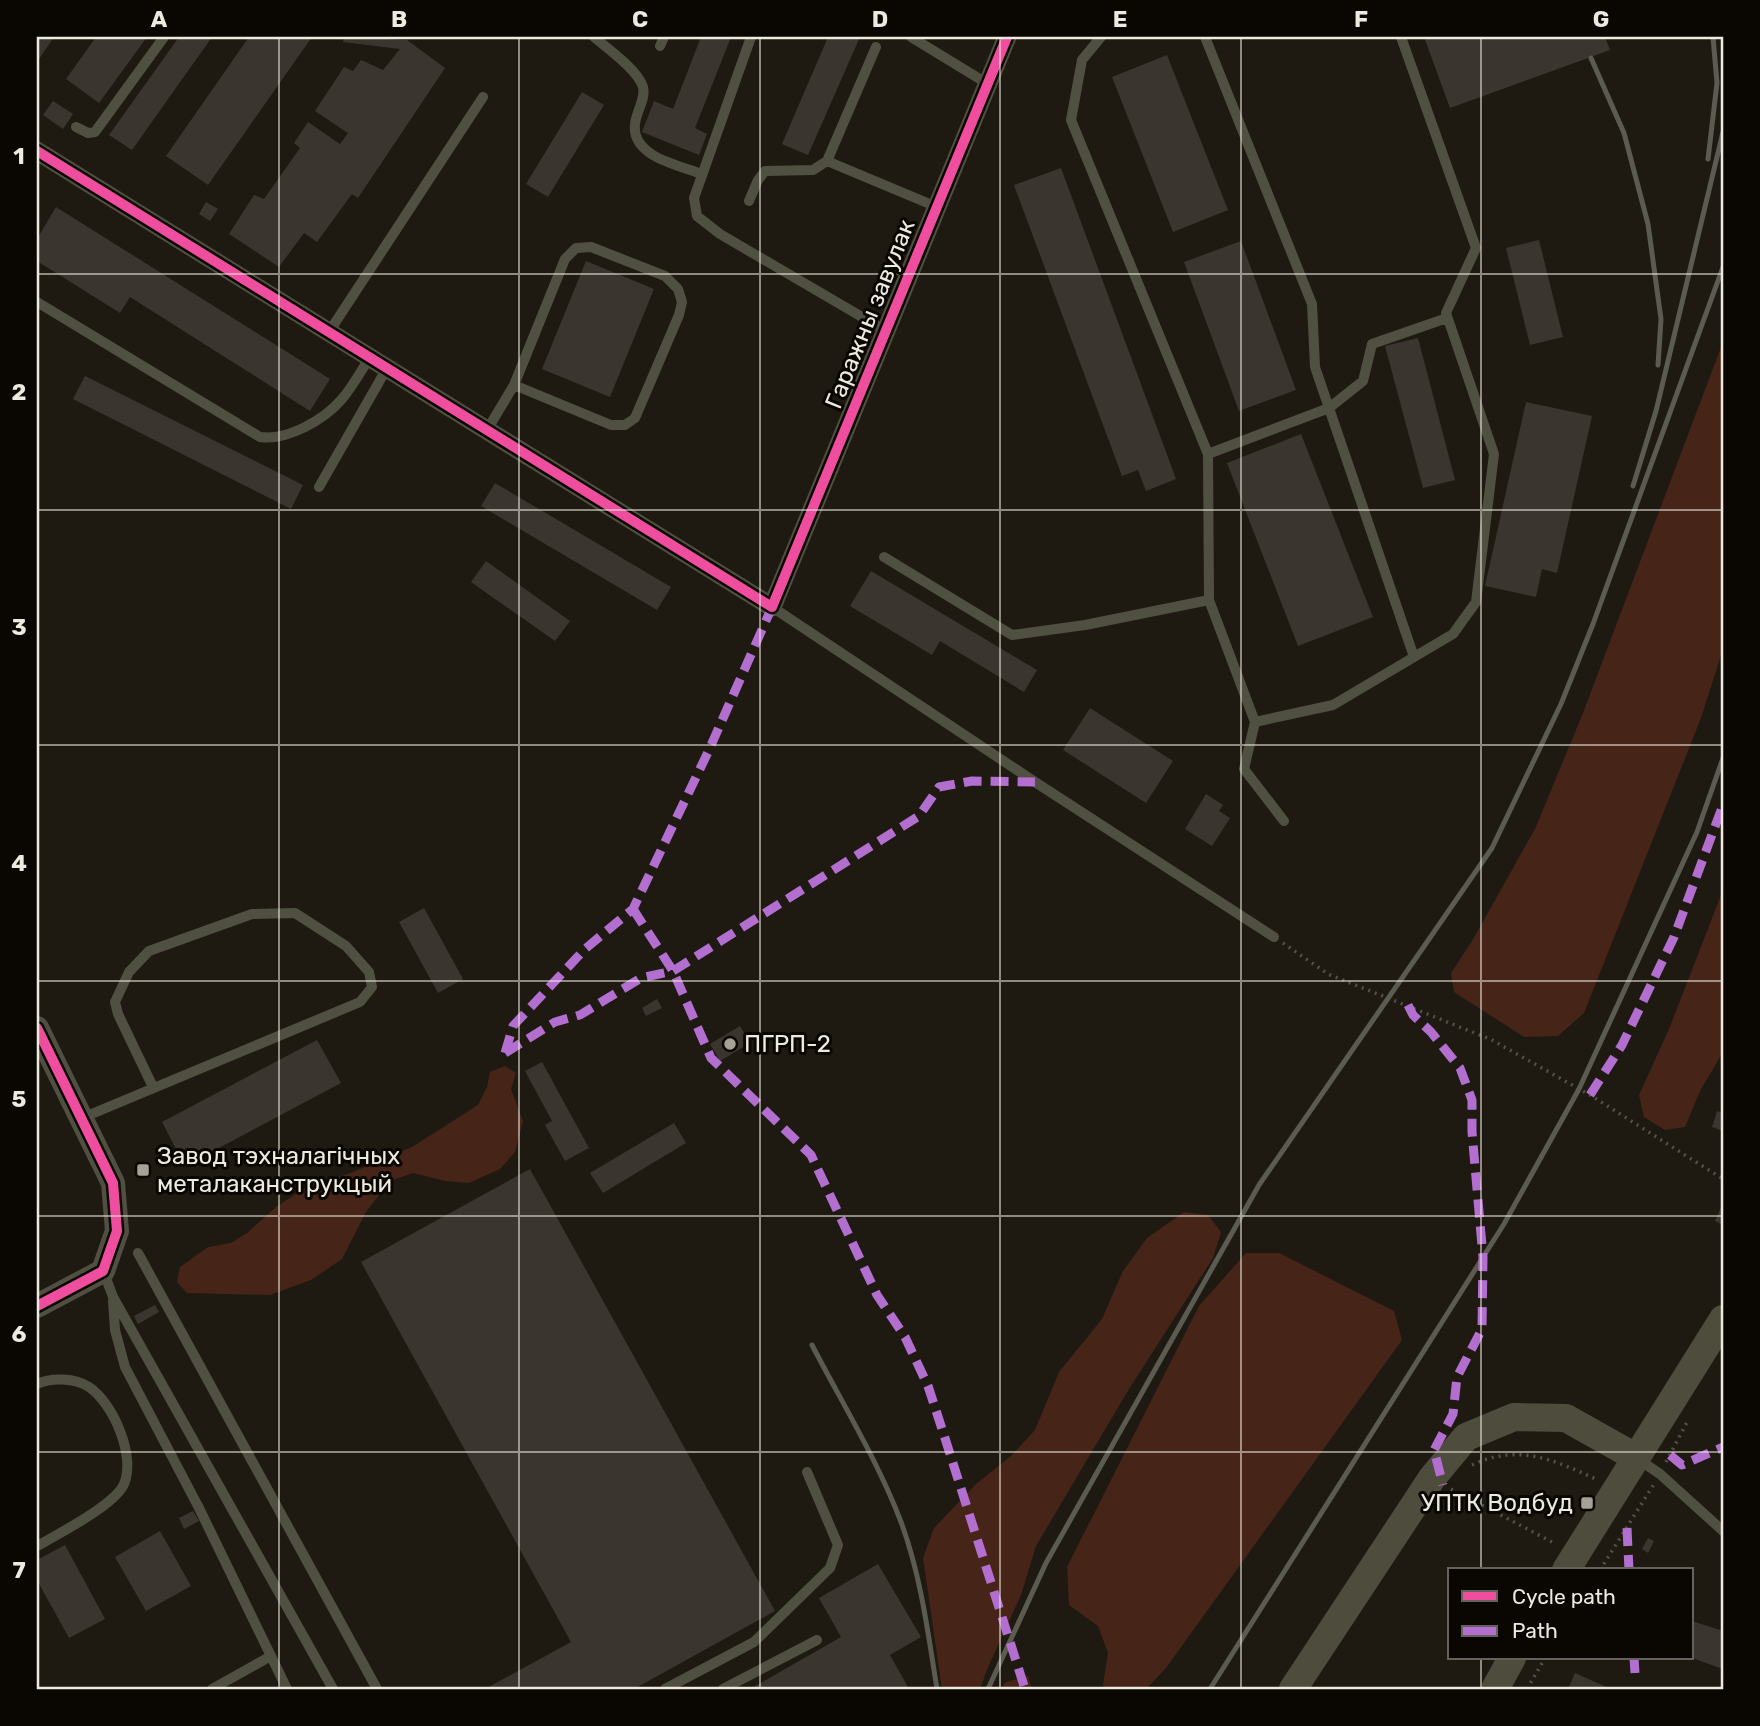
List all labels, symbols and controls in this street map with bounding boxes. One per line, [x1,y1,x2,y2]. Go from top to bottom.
text: A [151,5,168,33]
text: B [391,5,407,33]
text: C [632,5,648,33]
text: D [872,5,888,33]
text: E [1113,5,1127,33]
text: F [1354,5,1368,33]
text: G [1593,5,1609,33]
text: 1 [13,142,25,170]
street label: Гаражны завулак [819,215,921,413]
text: 2 [12,378,26,406]
text: 3 [11,613,27,641]
text: 4 [11,849,27,877]
place label: ПГРП-2 [744,1030,831,1058]
marker: ПГРП-2 [722,1036,738,1052]
text: 5 [12,1085,27,1113]
place label: Завод тэхналагічных металаканструкцый [157,1142,400,1198]
marker: Завод тэхналагічных металаканструкцый [135,1162,151,1178]
text: 6 [12,1320,27,1348]
place label: УПТК Водбуд [1421,1489,1573,1517]
marker: УПТК Водбуд [1579,1495,1595,1511]
text: 7 [12,1556,26,1584]
legend [1448,1568,1694,1660]
text: Cycle path [1512,1584,1616,1609]
text: Path [1512,1618,1558,1643]

